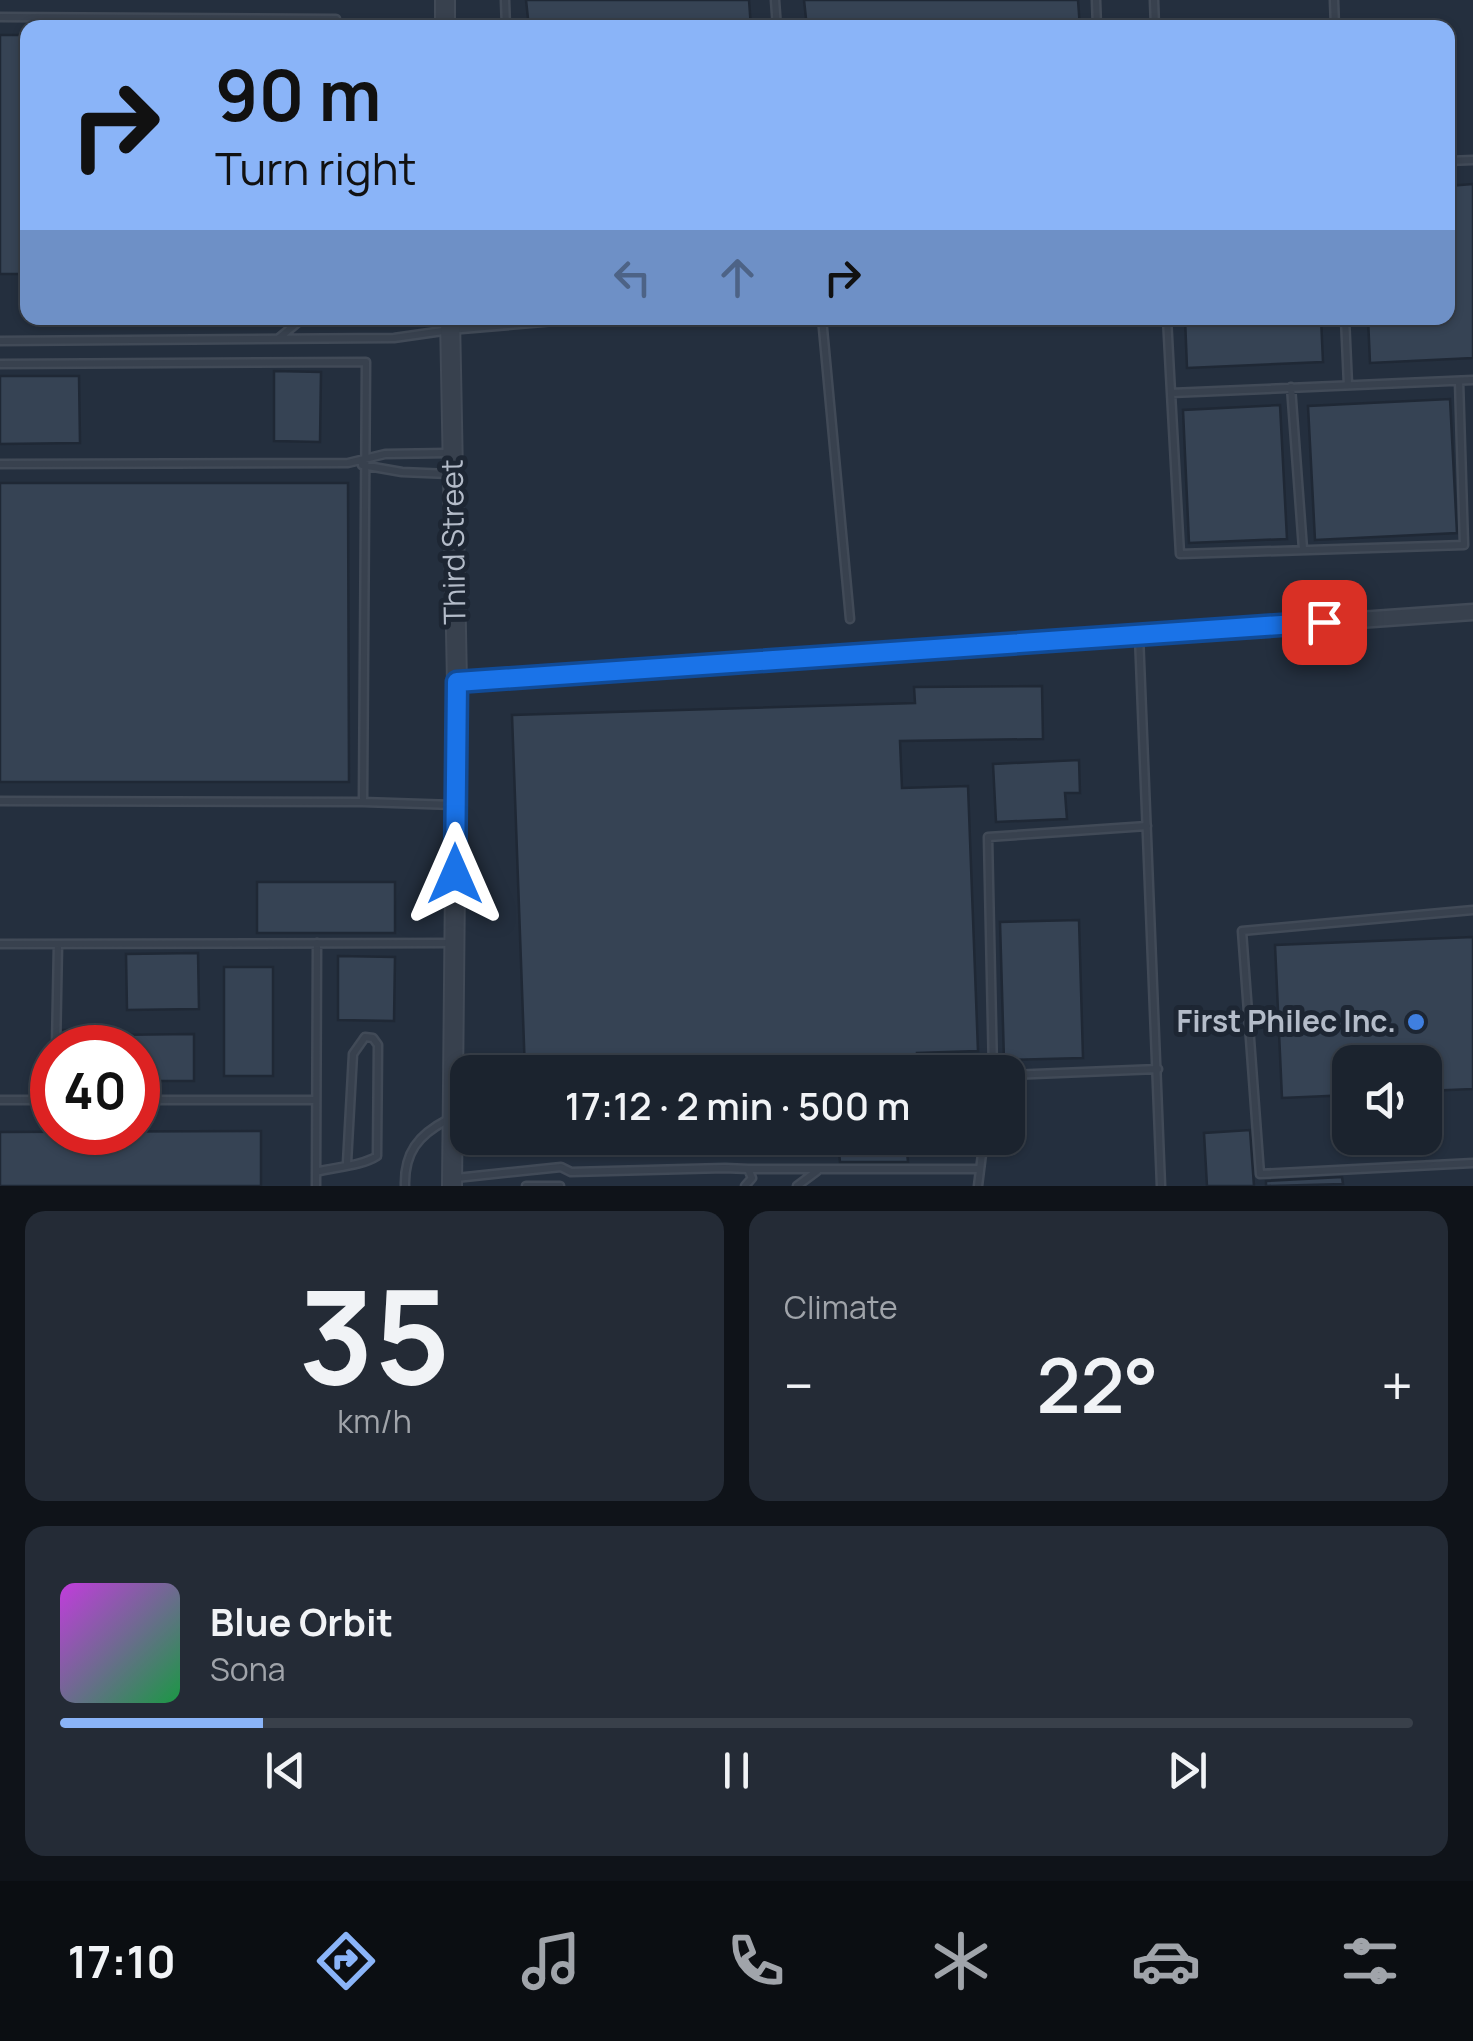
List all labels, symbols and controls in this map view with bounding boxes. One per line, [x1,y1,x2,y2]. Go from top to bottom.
text: 90 m [215,46,382,142]
icon: right [50,60,180,190]
text: Turn right [215,137,416,199]
icon: left [605,250,660,305]
icon: ahead [710,250,765,305]
icon: right [815,250,870,305]
street label: Third Street [431,459,474,625]
pin [1282,580,1367,665]
icon: arrive [1297,595,1352,650]
position arrow [403,822,507,926]
place label: First Philec Inc. [1176,1000,1396,1041]
marker: First Philec Inc. [1405,1011,1427,1033]
speed limit sign: 40 [30,1025,160,1155]
map controls [1332,1045,1442,1155]
button: sound [1332,1045,1442,1155]
text: 17:12 · 2 min · 500 m [565,1079,910,1131]
text: 35 [299,1245,450,1423]
text: Climate [784,1285,898,1329]
text: 22° [1037,1333,1158,1436]
text: − [784,1347,814,1423]
text: + [1381,1347,1413,1423]
text: km/h [337,1399,412,1443]
text: Blue Orbit [210,1595,393,1647]
text: Sona [210,1647,285,1691]
icon: previous [258,1743,313,1798]
icon: pause [709,1743,764,1798]
icon: next [1160,1743,1215,1798]
icon: directions [311,1926,381,1996]
icon: music [516,1926,586,1996]
icon: phone [721,1926,791,1996]
icon: climate [926,1926,996,1996]
icon: car [1131,1926,1201,1996]
icon: filters [1335,1926,1405,1996]
text: 17:10 [67,1930,176,1992]

